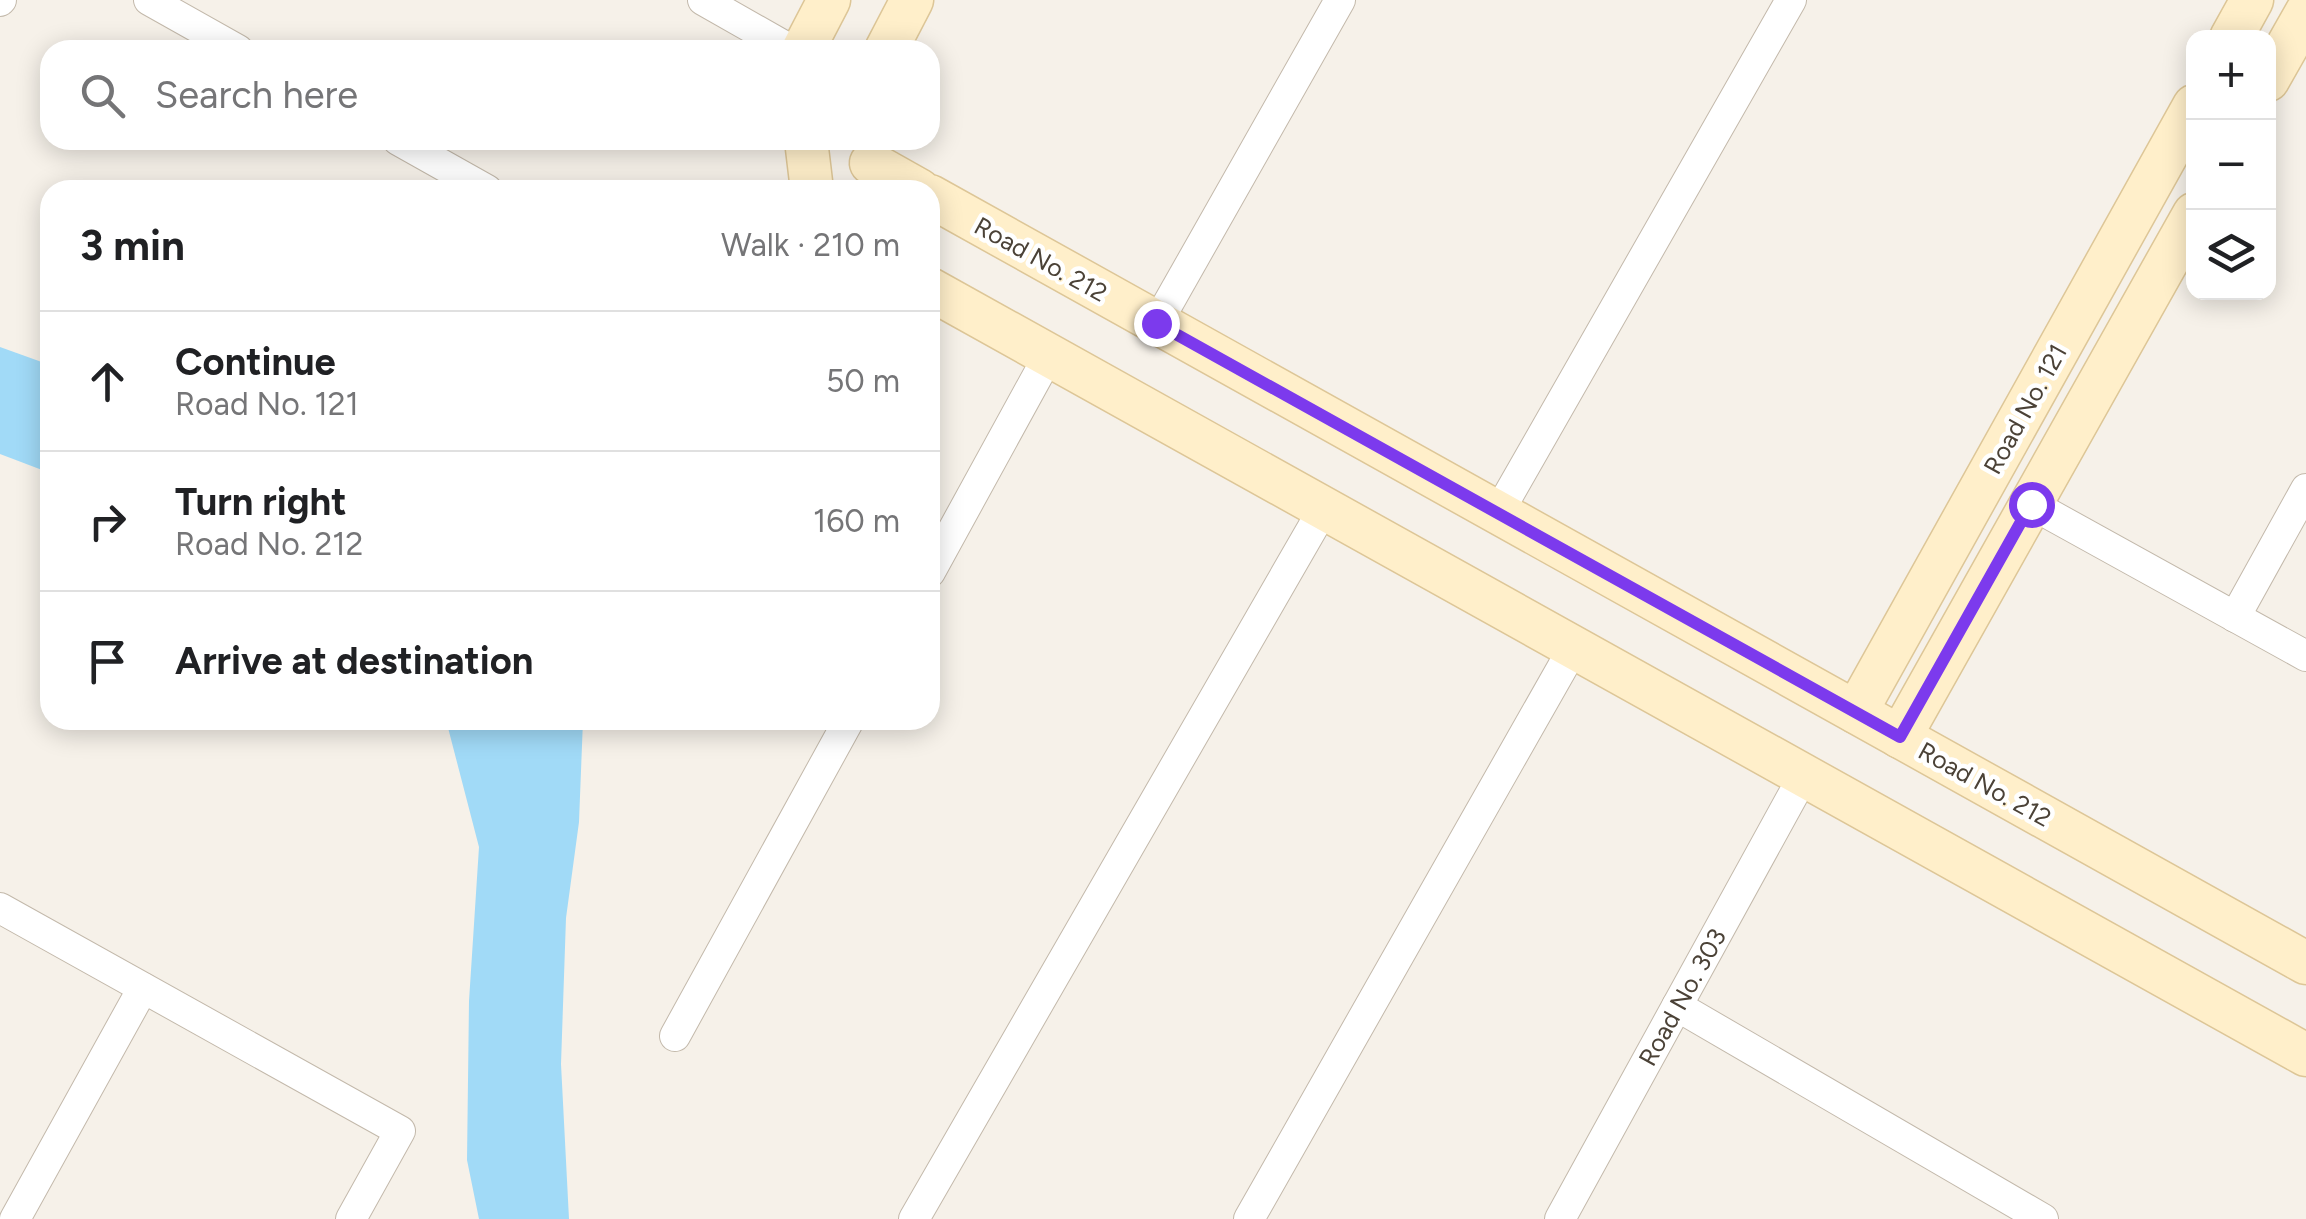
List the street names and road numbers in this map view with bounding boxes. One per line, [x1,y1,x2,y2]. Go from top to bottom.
street label: Road No. 212 [969,210,1113,308]
street label: Road No. 121 [1977,339,2073,479]
street label: Road No. 212 [1913,735,2057,833]
street label: Road No. 303 [1632,923,1732,1071]

